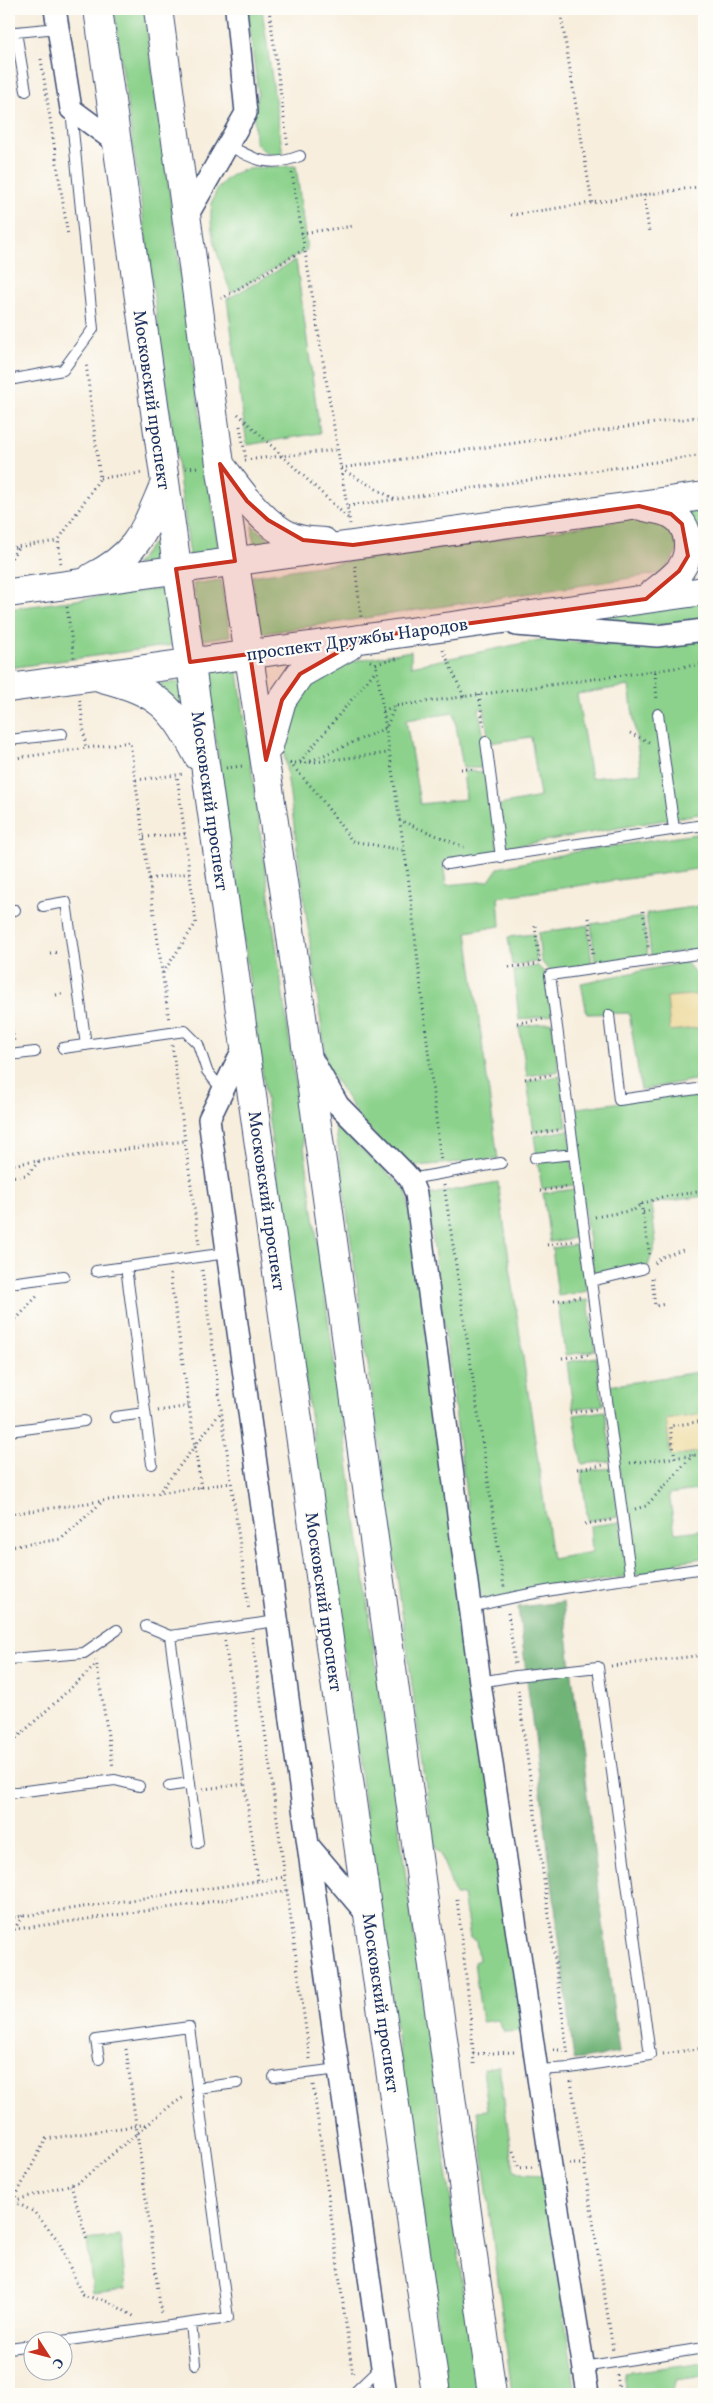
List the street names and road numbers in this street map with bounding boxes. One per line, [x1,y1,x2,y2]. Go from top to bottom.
street label: Московский проспект [126,309,176,492]
street label: проспект Дружбы Народов [245,613,470,668]
street label: Московский проспект [184,710,234,893]
street label: Московский проспект [241,1110,291,1293]
street label: Московский проспект [298,1511,348,1694]
street label: Московский проспект [355,1912,405,2095]

